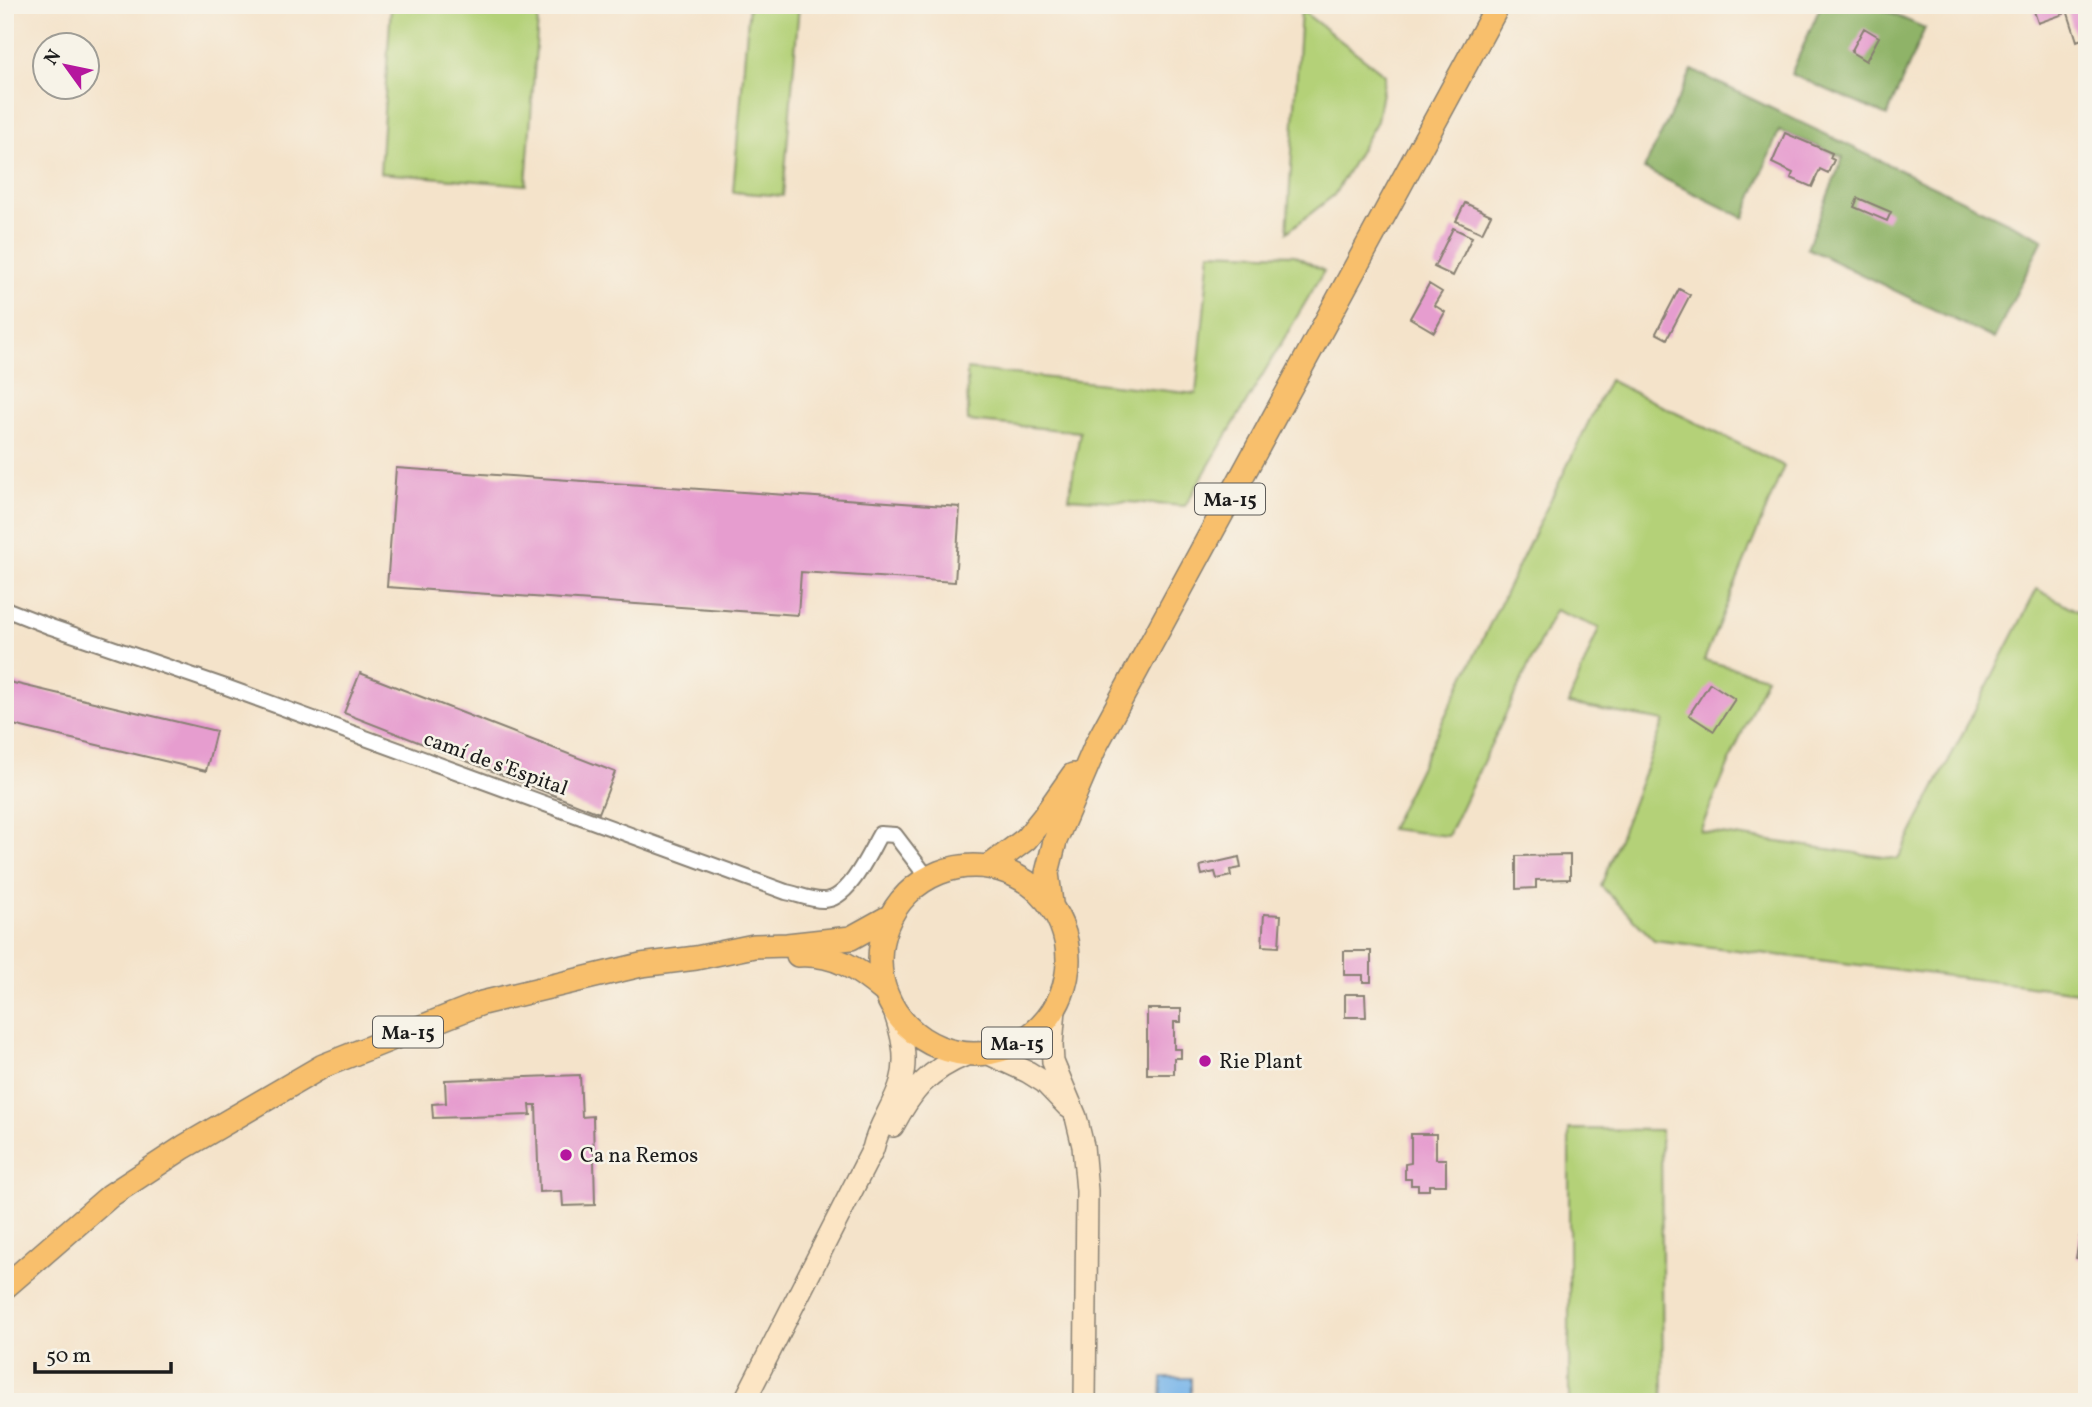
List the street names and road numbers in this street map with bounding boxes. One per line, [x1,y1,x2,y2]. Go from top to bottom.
road number: Ma-15 [1195,484,1265,514]
street label: camí de s'Espital [419,725,572,804]
road number: Ma-15 [373,1016,443,1048]
road number: Ma-15 [982,1028,1052,1058]

